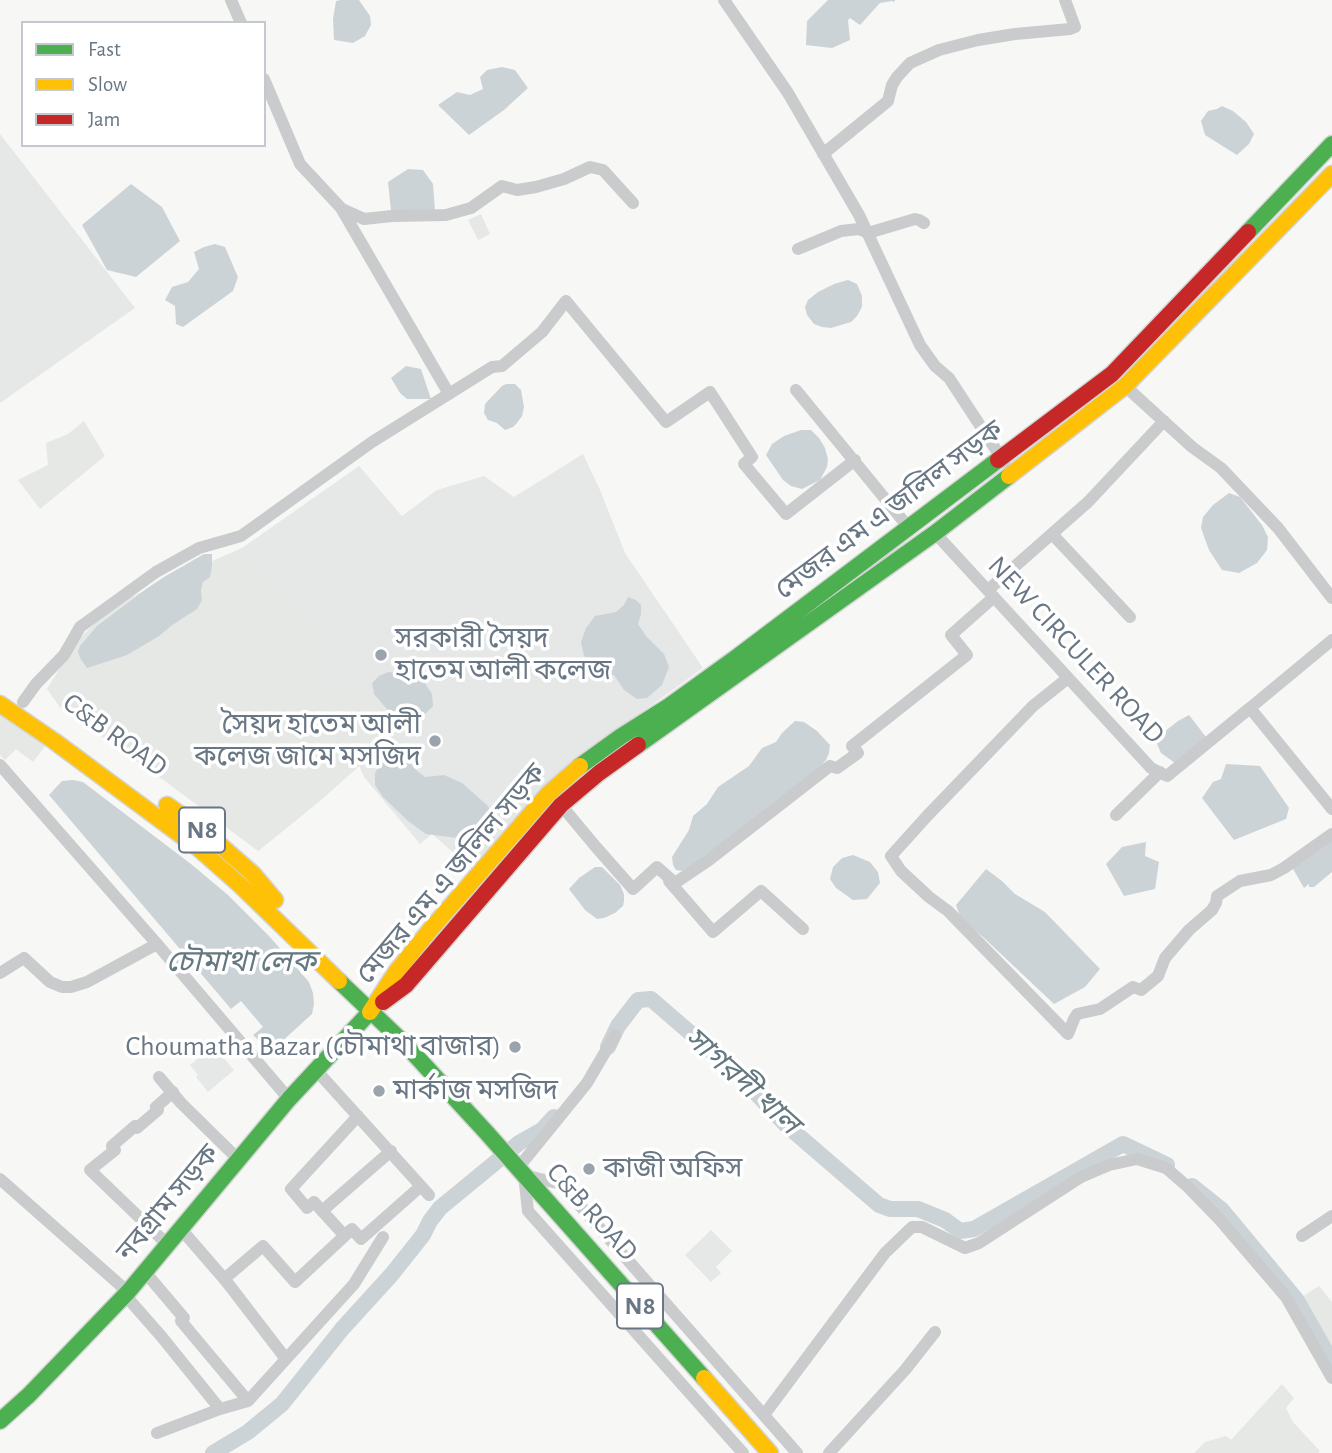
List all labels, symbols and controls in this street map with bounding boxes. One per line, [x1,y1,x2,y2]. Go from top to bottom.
legend [21,21,266,147]
text: Fast [88,39,121,60]
text: Slow [88,74,127,95]
text: Jam [88,109,120,130]
street label: মেজর এম এ জলিল সড়ক [768,413,1010,607]
street label: NEW CIRCULER ROAD [981,549,1171,751]
place label: সরকারী সৈয়দ হাতেম আলী কলেজ [395,622,611,688]
marker: সরকারী সৈয়দ হাতেম আলী কলেজ [373,647,389,663]
street label: C&B ROAD [56,686,174,784]
place label: সৈয়দ হাতেম আলী কলেজ জামে মসজিদ [194,708,421,774]
marker: সৈয়দ হাতেম আলী কলেজ জামে মসজিদ [427,733,443,749]
street label: মেজর এম এ জলিল সড়ক [349,757,553,991]
road number: N8 [179,808,225,852]
water label: চৌমাথা লেক [166,944,316,980]
water label: সাগরদী খাল [677,1020,807,1142]
place label: Choumatha Bazar (চৌমাথা বাজার) [126,1030,501,1064]
marker: Choumatha Bazar (চৌমাথা বাজার) [507,1039,523,1055]
place label: মার্কাজ মসজিদ [393,1074,558,1108]
marker: মার্কাজ মসজিদ [371,1083,387,1099]
street label: নবগ্রাম সড়ক [109,1138,227,1268]
place label: কাজী অফিস [603,1152,742,1186]
street label: C&B ROAD [539,1156,645,1268]
marker: কাজী অফিস [581,1161,597,1177]
road number: N8 [617,1284,663,1329]

